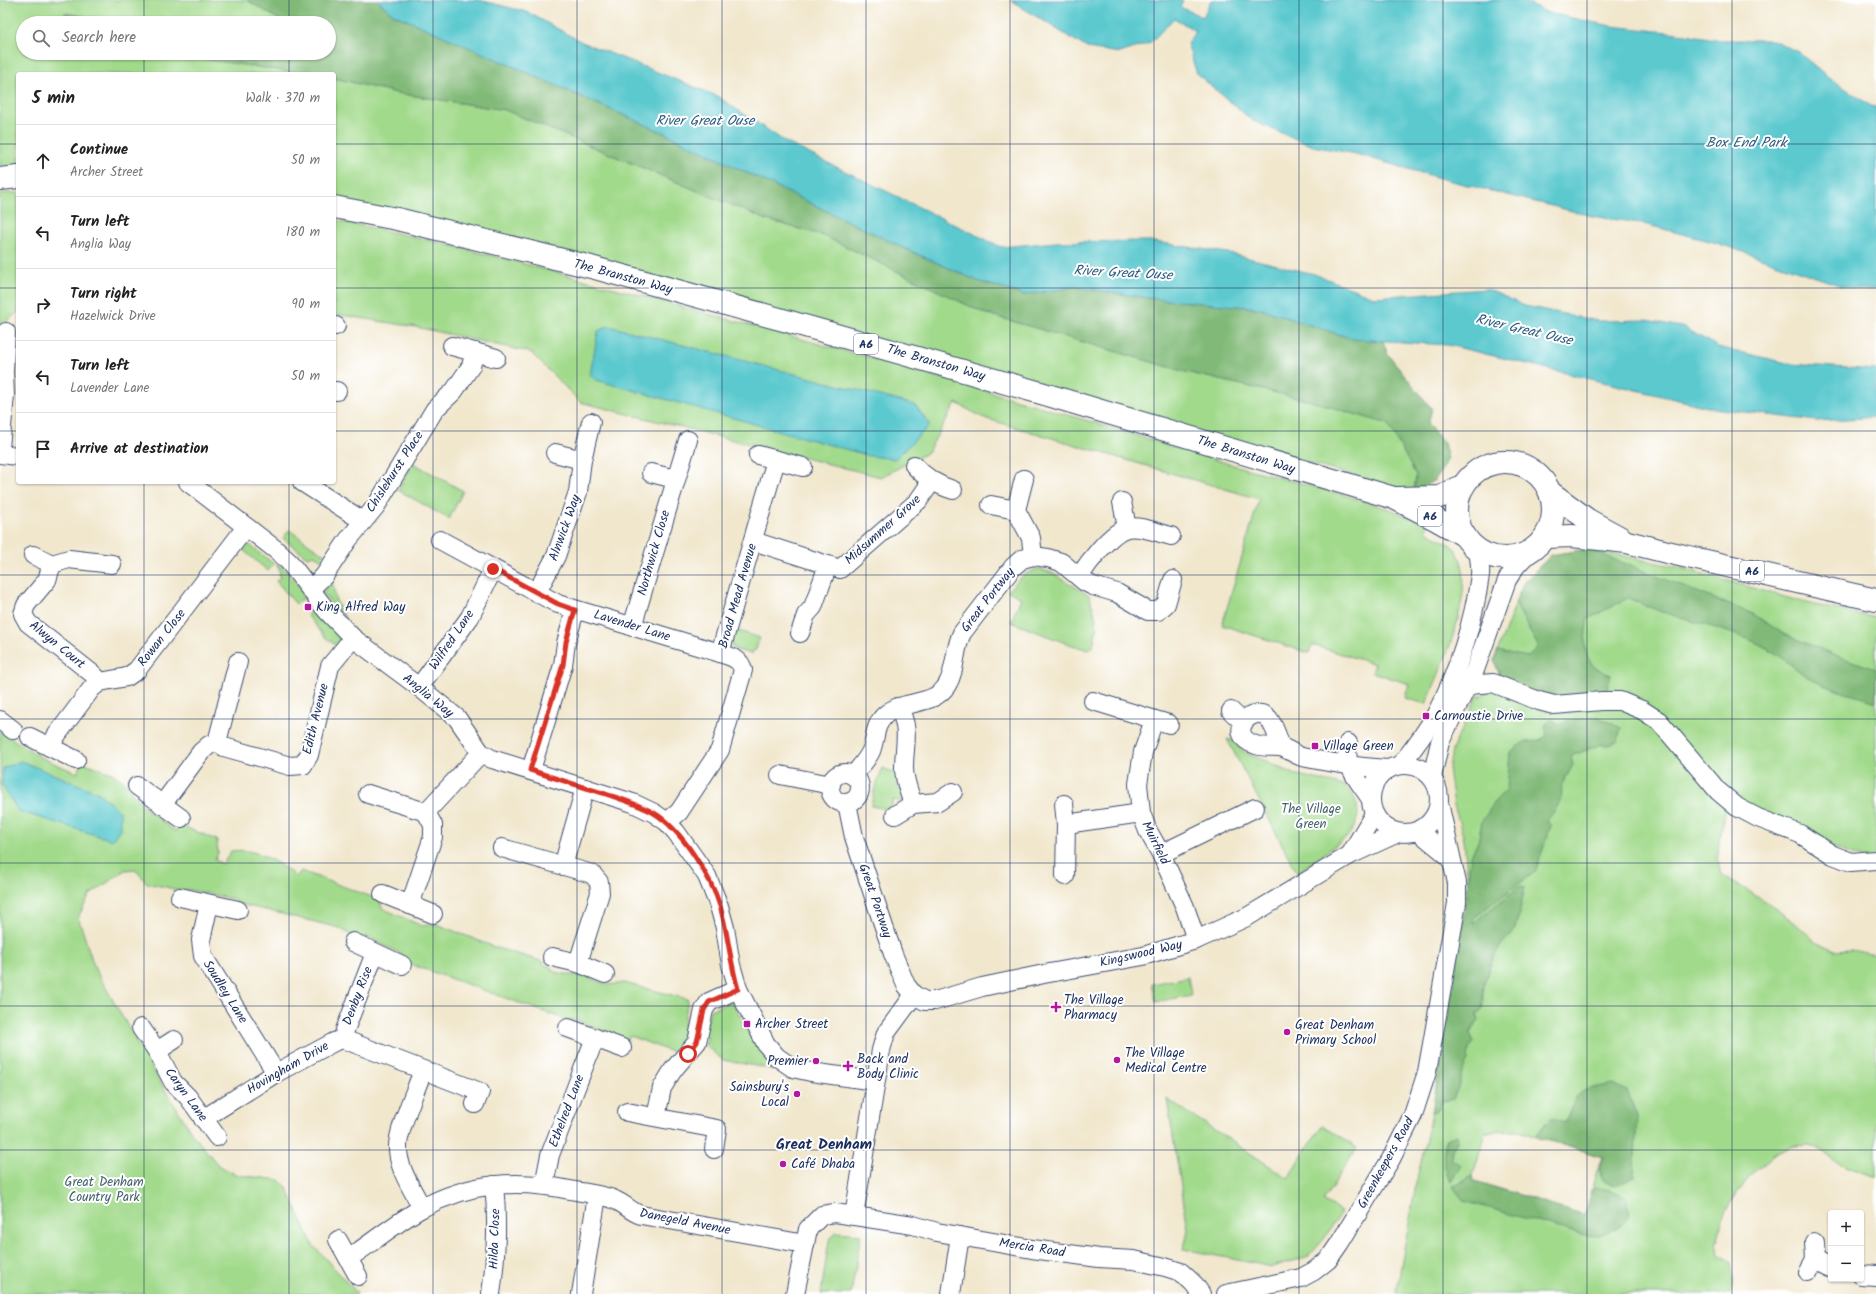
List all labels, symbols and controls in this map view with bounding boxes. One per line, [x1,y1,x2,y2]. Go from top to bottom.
search box [16,16,336,60]
text: Search here [62,26,136,50]
icon: search [30,27,52,49]
text: 5 min [32,85,75,112]
text: Walk · 370 m [245,88,320,109]
water label: River Great Ouse [656,110,756,132]
water label: Box End Park [1706,132,1789,154]
text: Continue [70,138,128,162]
icon: ahead [32,150,54,172]
text: 50 m [291,150,320,171]
text: Archer Street [70,162,143,183]
text: Turn left [70,210,130,234]
icon: left [32,222,54,244]
text: 180 m [286,222,320,243]
text: Anglia Way [70,234,131,255]
street label: The Branston Way [571,254,676,301]
water label: River Great Ouse [1073,259,1175,287]
text: Turn right [70,282,137,306]
icon: right [32,294,54,316]
text: 90 m [292,294,320,315]
text: Hazelwick Drive [70,306,156,327]
water label: River Great Ouse [1473,308,1576,352]
road number: A6 [854,334,878,354]
street label: The Branston Way [884,339,989,387]
text: Turn left [70,354,130,378]
icon: left [32,366,54,388]
text: 50 m [291,366,320,387]
text: Lavender Lane [70,378,149,399]
street label: Chislehurst Place [361,427,429,517]
street label: The Branston Way [1194,430,1298,480]
text: Arrive at destination [70,437,209,461]
icon: arrive [32,438,54,460]
street label: Midsummer Grove [840,490,926,570]
street label: Alnwick Way [543,491,587,564]
road number: A6 [1418,506,1442,526]
street label: Northwick Close [632,508,676,598]
street label: Broad Mead Avenue [713,541,763,651]
route end [484,560,502,578]
road number: A6 [1740,561,1764,581]
street label: Great Portway [956,562,1021,637]
place label: King Alfred Way [316,597,406,618]
marker: King Alfred Way [303,602,313,612]
street label: Rowan Close [133,604,192,672]
street label: Lavender Lane [591,604,673,648]
street label: Wilfred Lane [424,605,480,675]
street label: Alwyn Court [24,616,91,675]
street label: Anglia Way [398,669,459,724]
street label: Edith Avenue [297,681,335,757]
place label: Carnoustie Drive [1434,706,1523,727]
marker: Carnoustie Drive [1421,711,1431,721]
place label: Village Green [1323,736,1394,757]
marker: Village Green [1310,741,1320,751]
park label: The Village Green [1281,799,1341,835]
street label: Muirfield [1135,818,1175,869]
street label: Great Portway [852,861,898,942]
street label: Kingswood Way [1098,934,1185,974]
street label: Soudley Lane [197,956,253,1028]
street label: Denby Rise [337,963,379,1028]
place label: The Village Pharmacy [1064,990,1124,1026]
marker: The Village Pharmacy [1051,1002,1061,1012]
place label: Archer Street [755,1014,829,1035]
place label: Great Denham Primary School [1295,1015,1376,1051]
marker: Archer Street [742,1019,752,1029]
marker: Great Denham Primary School [1282,1027,1292,1037]
street label: Hovingham Drive [243,1036,333,1100]
place label: The Village Medical Centre [1125,1043,1207,1079]
route start [679,1045,697,1063]
place label: Back and Body Clinic [857,1049,919,1085]
place label: Premier [767,1051,809,1072]
marker: The Village Medical Centre [1112,1055,1122,1065]
marker: Premier [811,1056,821,1066]
marker: Back and Body Clinic [842,1060,854,1072]
street label: Caryn Lane [159,1064,213,1127]
street label: Ethelred Lane [543,1071,591,1150]
place label: Sainsbury's Local [730,1077,789,1113]
marker: Sainsbury's Local [792,1089,802,1099]
street label: Greenkeepers Road [1352,1113,1420,1213]
district label: Great Denham [776,1133,872,1157]
place label: Café Dhaba [791,1154,855,1175]
marker: Café Dhaba [778,1159,788,1169]
park label: Great Denham Country Park [64,1172,144,1208]
street label: Danegeld Avenue [638,1203,733,1241]
street label: Hilda Close [483,1208,507,1270]
map controls [1828,1210,1864,1282]
button: + [1828,1210,1864,1246]
street label: Mercia Road [997,1232,1067,1264]
button: − [1828,1246,1864,1282]

